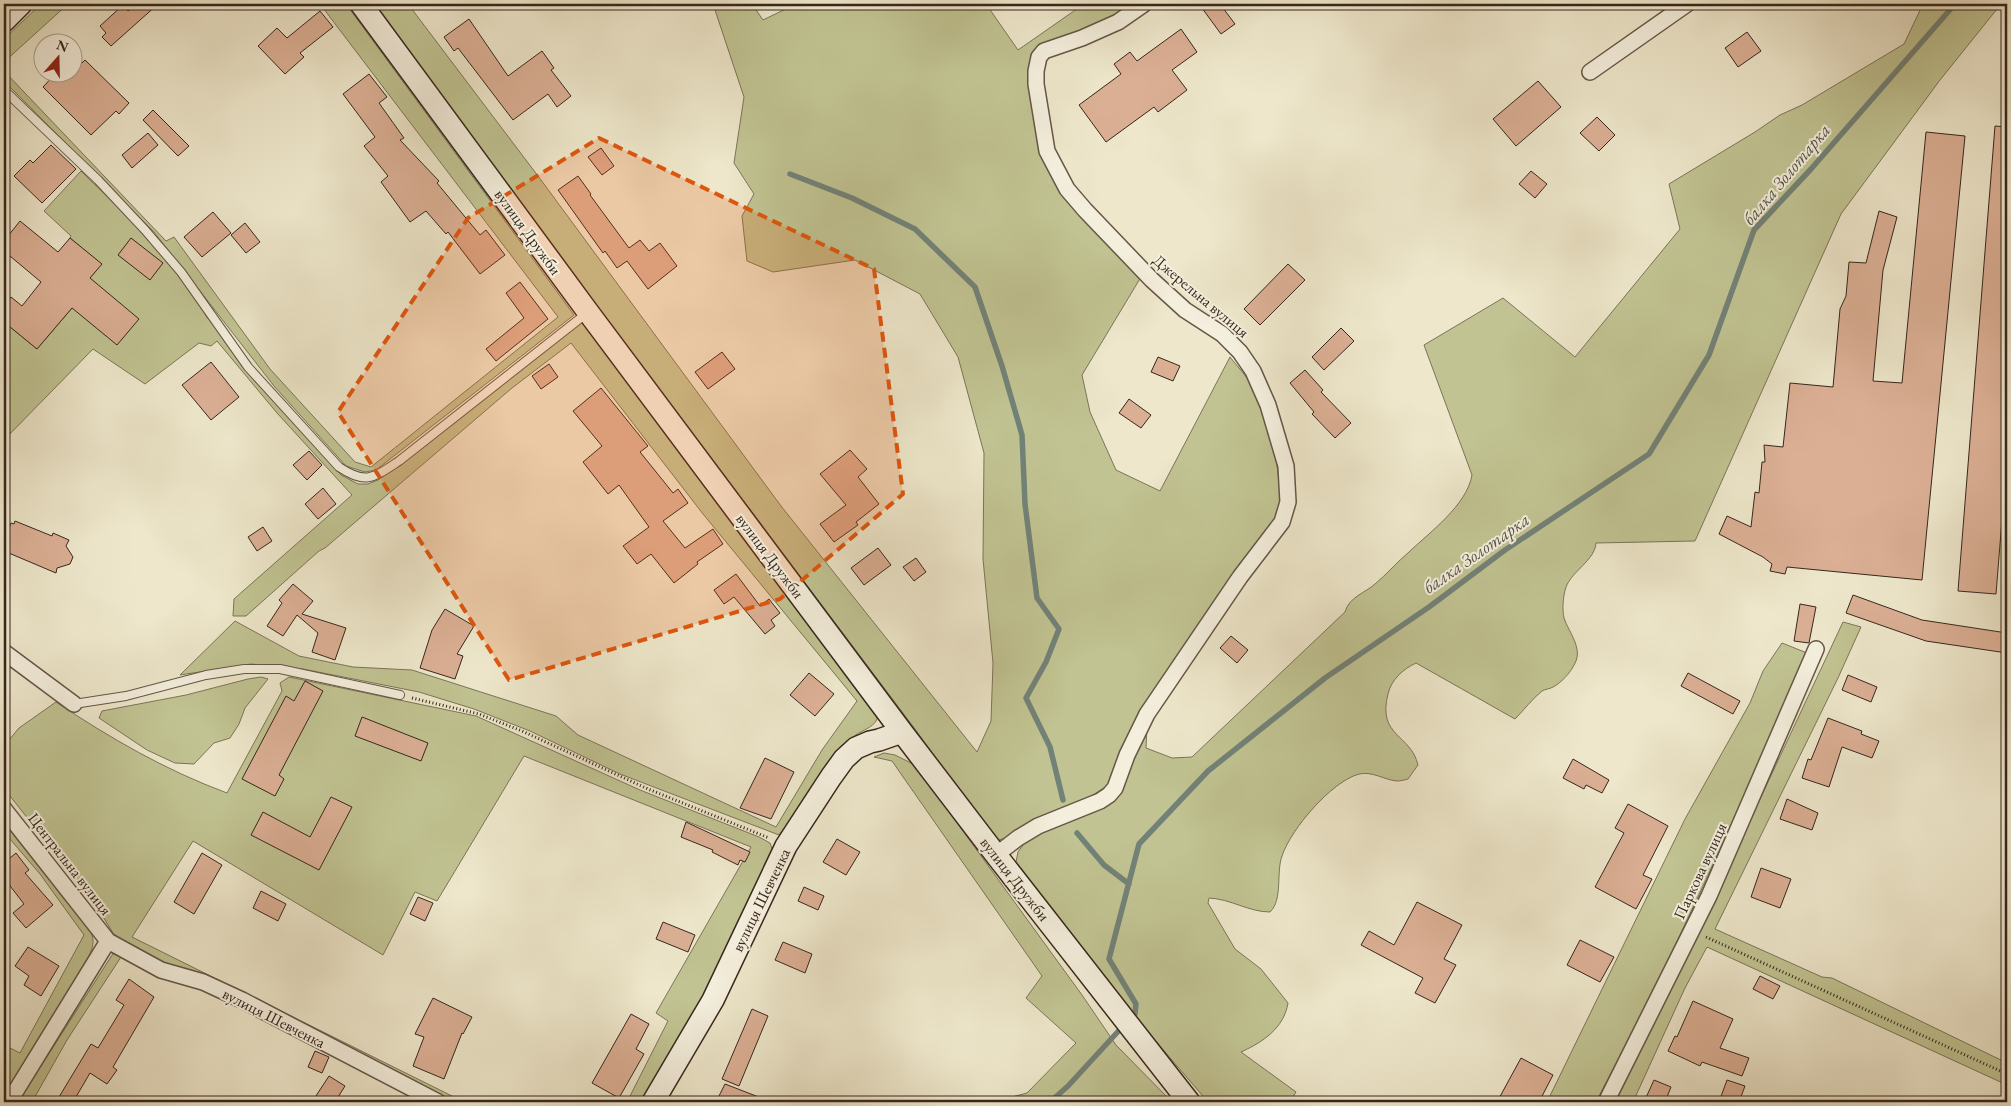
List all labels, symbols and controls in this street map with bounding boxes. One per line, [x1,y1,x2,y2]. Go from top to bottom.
north arrow [32,32,82,82]
text: N [54,35,71,56]
water label: балка Золотарка [1737,119,1836,230]
street label: вулиця Дружби [490,185,567,280]
street label: Джерельна вулиця [1148,250,1254,342]
water label: балка Золотарка [1418,508,1534,599]
street label: вулиця Дружби [731,509,809,603]
street label: Центральна вулиця [23,809,117,919]
street label: Паркова вулиця [1668,819,1732,923]
street label: вулиця Дружби [976,833,1055,926]
street label: вулиця Шевченка [727,844,795,955]
street label: вулиця Шевченка [219,983,330,1053]

